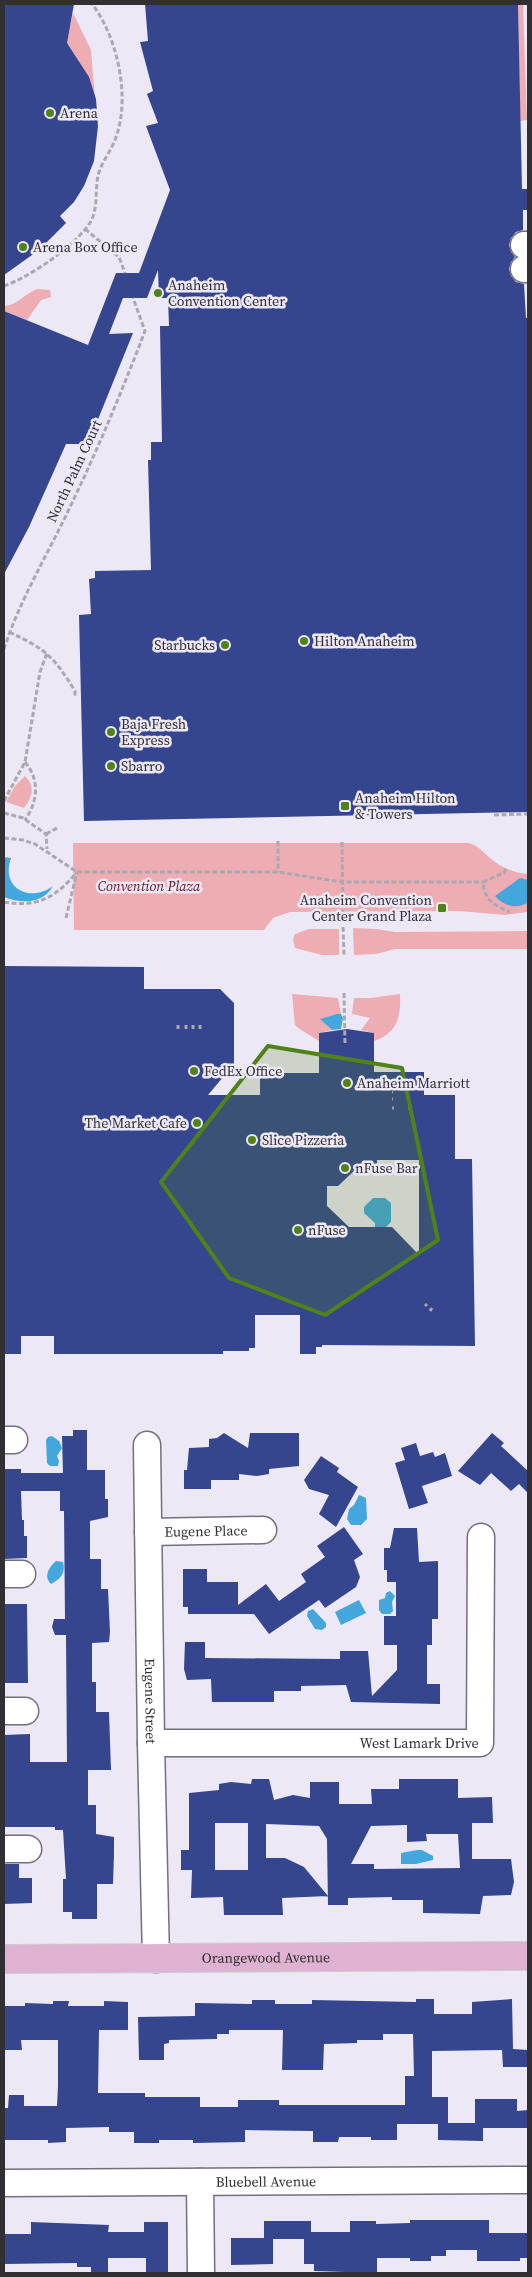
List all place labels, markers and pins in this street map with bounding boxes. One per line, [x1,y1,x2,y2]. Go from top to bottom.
place label: Arena [60,103,99,123]
marker: Arena [44,107,56,119]
place label: Arena Box Office [33,237,138,257]
marker: Arena Box Office [17,241,29,253]
place label: Anaheim Convention Center [168,275,285,311]
marker: Anaheim Convention Center [152,287,164,299]
place label: Hilton Anaheim [314,631,415,651]
place label: Starbucks [154,635,215,655]
marker: Hilton Anaheim [298,635,310,647]
marker: Starbucks [219,639,231,651]
place label: Baja Fresh Express [121,714,186,750]
marker: Baja Fresh Express [105,726,117,738]
place label: Sbarro [121,756,163,776]
marker: Sbarro [105,760,117,772]
place label: Anaheim Hilton & Towers [355,788,456,824]
marker: Anaheim Hilton & Towers [339,800,351,812]
place label: Anaheim Convention Center Grand Plaza [300,890,433,926]
marker: Anaheim Convention Center Grand Plaza [436,902,448,914]
place label: FedEx Office [204,1061,282,1081]
marker: FedEx Office [188,1065,200,1077]
place label: Anaheim Marriott [357,1073,470,1093]
marker: Anaheim Marriott [341,1077,353,1089]
place label: The Market Cafe [84,1113,187,1133]
marker: The Market Cafe [191,1117,203,1129]
place label: Slice Pizzeria [262,1130,345,1150]
marker: Slice Pizzeria [246,1134,258,1146]
place label: nFuse Bar [355,1158,418,1178]
marker: nFuse Bar [339,1162,351,1174]
place label: nFuse [308,1220,346,1240]
marker: nFuse [292,1224,304,1236]

